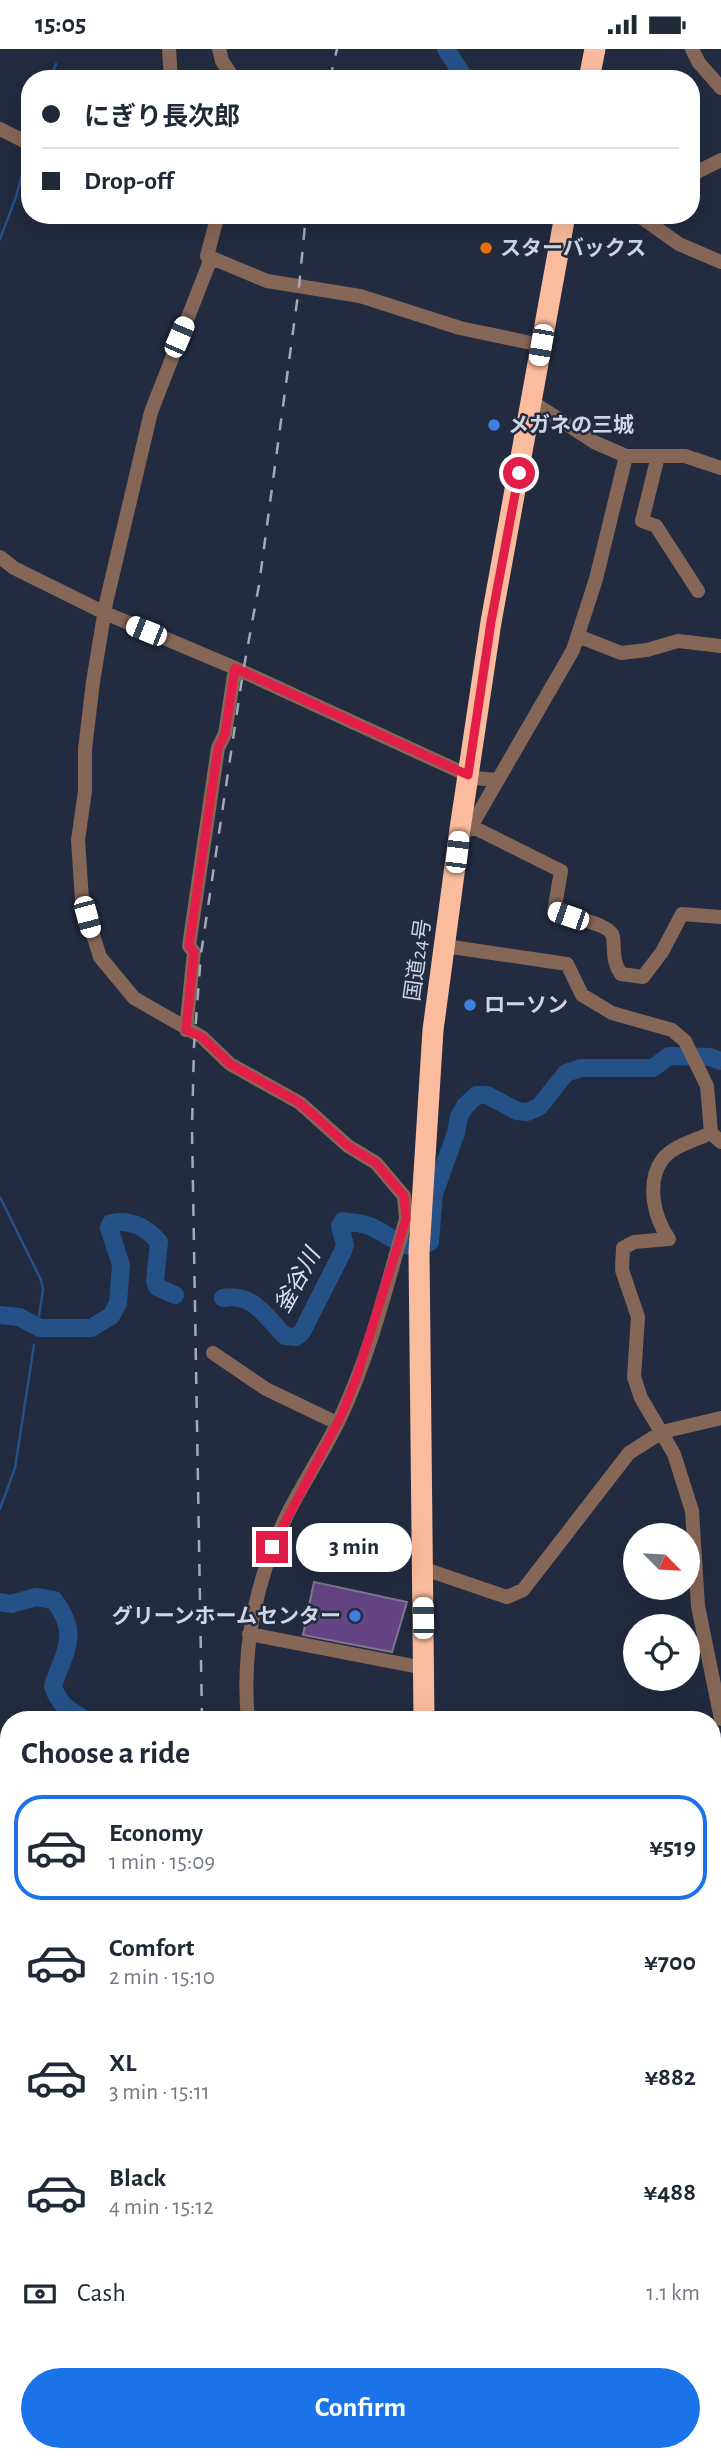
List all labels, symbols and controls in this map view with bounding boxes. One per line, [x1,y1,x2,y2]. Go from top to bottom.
text: 15:05 [35,11,86,37]
text: にぎり長次郎 [84,104,240,130]
text: Drop-off [84,168,173,194]
place label: スターバックス [500,237,646,259]
marker: スターバックス [478,240,494,256]
car [162,314,197,360]
car [528,322,555,368]
place label: メガネの三城 [508,413,634,436]
marker: メガネの三城 [486,417,502,433]
route start [503,457,535,489]
car [123,613,170,649]
car [445,830,470,874]
car [72,894,103,940]
car [545,899,592,933]
street label: 国道24号 [401,917,434,1002]
place label: ローソン [484,995,568,1016]
marker: ローソン [462,997,478,1013]
water label: 釜谷川 [269,1242,326,1317]
callout: 3 min [296,1523,412,1571]
north arrow [623,1523,700,1599]
map controls [623,1523,700,1691]
route end [256,1531,288,1563]
text: 3 min [329,1536,379,1559]
car [413,1597,434,1639]
place label: グリーンホームセンター [112,1605,341,1627]
marker: グリーンホームセンター [347,1608,363,1624]
button: locate [623,1614,700,1691]
text: Choose a ride [21,1737,190,1769]
icon: car [25,1816,88,1879]
text: Economy [109,1820,203,1846]
text: ¥519 [649,1834,696,1860]
text: 1 min · 15:09 [109,1851,215,1874]
icon: car [25,1931,88,1994]
text: Comfort [109,1935,194,1961]
text: ¥700 [644,1949,696,1975]
text: 2 min · 15:10 [109,1966,215,1989]
icon: car [25,2046,88,2109]
text: XL [109,2050,136,2076]
text: ¥882 [644,2064,696,2090]
text: 3 min · 15:11 [109,2081,210,2104]
icon: car [25,2161,88,2224]
text: Black [109,2165,166,2191]
text: ¥488 [644,2179,696,2205]
text: 4 min · 15:12 [109,2196,214,2219]
icon: cash [21,2275,59,2313]
text: Cash [77,2280,126,2306]
text: 1.1 km [646,2282,700,2305]
button: Confirm [21,2368,700,2448]

